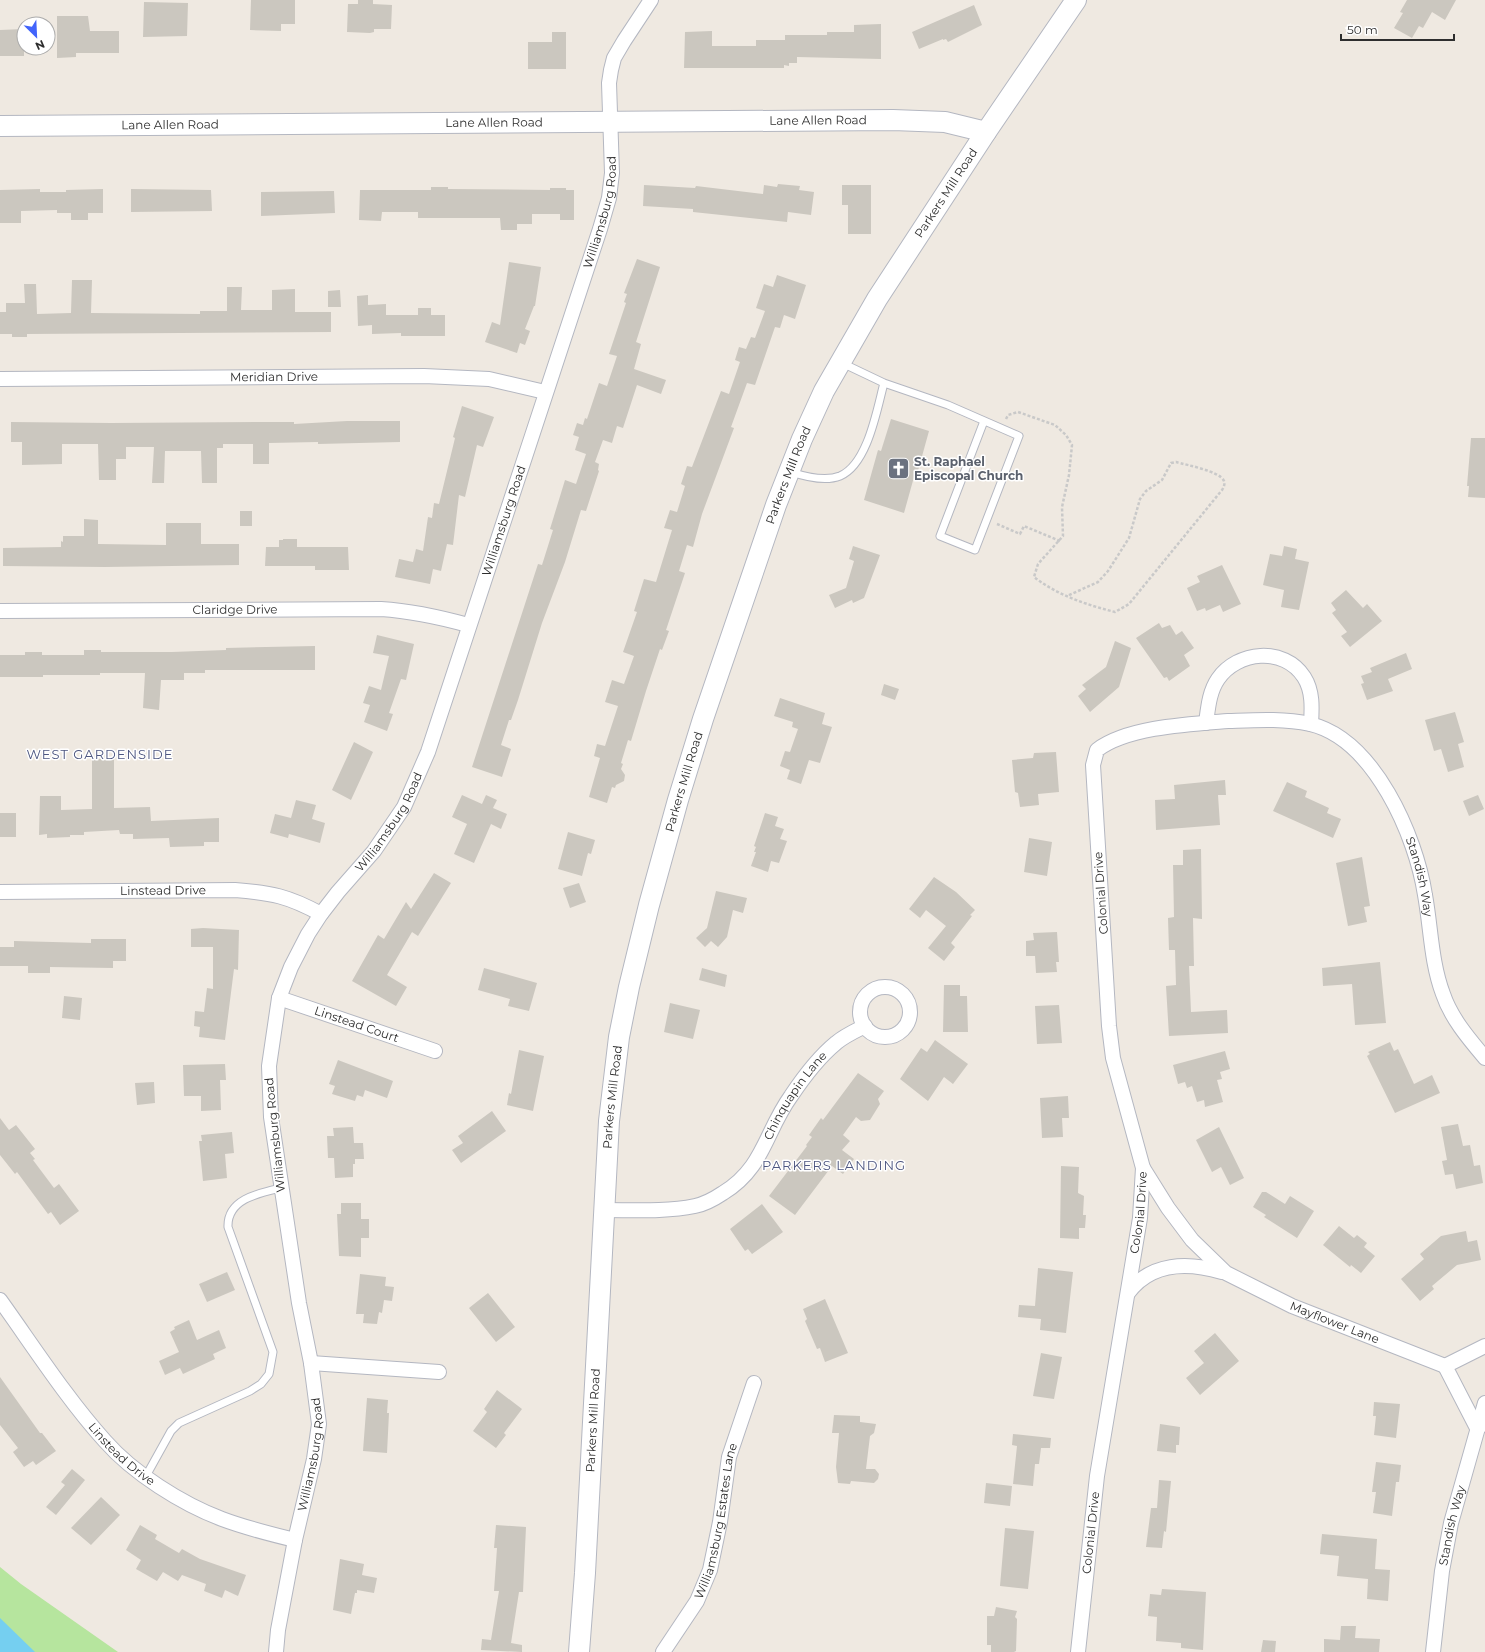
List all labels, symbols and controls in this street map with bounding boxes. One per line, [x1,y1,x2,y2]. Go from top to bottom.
north arrow [16,16,56,56]
scale bar [1341,16,1454,42]
text: 50 m [1347,22,1378,37]
text: N [33,37,47,53]
street label: Lane Allen Road [769,112,867,128]
street label: Lane Allen Road [445,114,543,130]
street label: Lane Allen Road [121,117,219,132]
street label: Parkers Mill Road [911,145,980,241]
street label: Williamsburg Road [580,156,619,270]
street label: Meridian Drive [230,369,318,384]
street label: Parkers Mill Road [762,423,814,526]
place label: St. Raphael Episcopal Church [914,454,1023,483]
church icon: St. Raphael Episcopal Church [885,456,911,482]
street label: Williamsburg Road [478,464,529,578]
street label: Claridge Drive [192,602,278,617]
street label: Parkers Mill Road [662,730,706,833]
district label: WEST GARDENSIDE [27,746,173,762]
street label: Williamsburg Road [351,770,425,874]
street label: Standish Way [1403,835,1436,918]
street label: Colonial Drive [1090,851,1111,935]
street label: Linstead Drive [120,882,206,898]
street label: Linstead Court [313,1003,401,1045]
street label: Parkers Mill Road [600,1044,625,1149]
street label: Chinquapin Lane [760,1048,830,1142]
street label: Williamsburg Road [261,1077,288,1193]
district label: PARKERS LANDING [762,1157,906,1173]
street label: Colonial Drive [1126,1171,1150,1255]
street label: Mayflower Lane [1288,1298,1382,1346]
street label: Parkers Mill Road [582,1368,603,1473]
street label: Williamsburg Road [294,1397,327,1513]
street label: Linstead Drive [85,1419,158,1488]
street label: Williamsburg Estates Lane [691,1441,740,1601]
street label: Standish Way [1435,1483,1468,1567]
street label: Colonial Drive [1078,1491,1102,1575]

